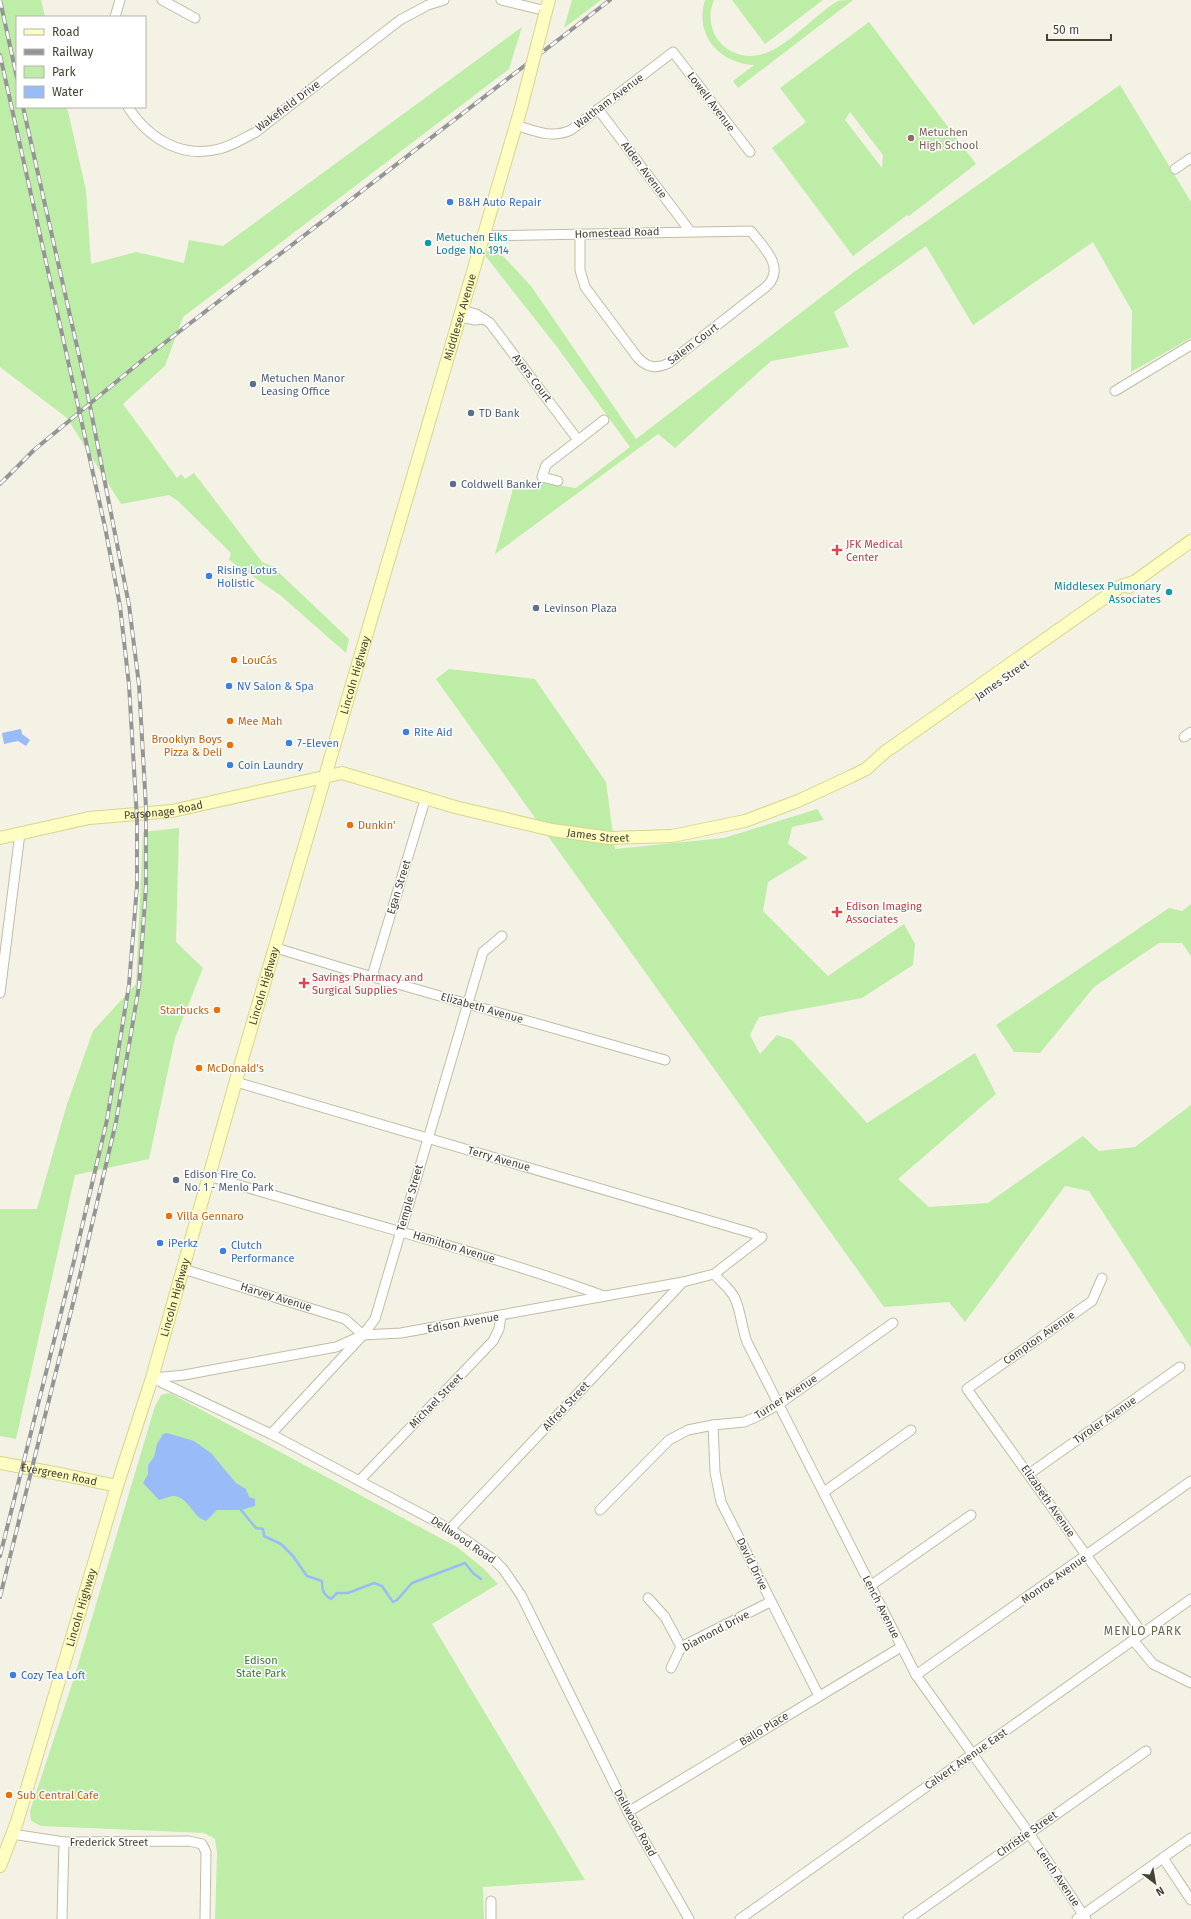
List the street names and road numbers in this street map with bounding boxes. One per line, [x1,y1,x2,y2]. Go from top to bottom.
street label: Lowell Avenue [684,70,738,134]
street label: Waltham Avenue [572,71,646,131]
street label: Wakefield Drive [253,78,323,134]
street label: Alden Avenue [618,139,670,201]
street label: Homestead Road [574,225,660,241]
street label: Middlesex Avenue [441,272,479,362]
street label: Salem Court [665,321,721,367]
street label: Ayers Court [510,351,554,405]
street label: Lincoln Highway [337,634,373,716]
street label: James Street [973,657,1031,703]
street label: Parsonage Road [123,798,204,822]
street label: James Street [566,826,630,845]
street label: Egan Street [385,858,413,916]
street label: Lincoln Highway [246,945,281,1027]
street label: Elizabeth Avenue [439,990,525,1026]
street label: Terry Avenue [466,1144,532,1174]
street label: Temple Street [394,1163,426,1233]
street label: Hamilton Avenue [411,1228,497,1266]
street label: Lincoln Highway [158,1256,192,1338]
street label: Harvey Avenue [239,1280,313,1314]
street label: Compton Avenue [1001,1308,1077,1368]
street label: Edison Avenue [426,1310,500,1336]
street label: Michael Street [407,1371,465,1431]
street label: Turner Avenue [752,1372,820,1422]
street label: Alfred Street [540,1379,592,1433]
street label: Tyroler Avenue [1071,1393,1139,1447]
street label: Evergreen Road [20,1460,98,1488]
street label: Elizabeth Avenue [1018,1462,1078,1540]
street label: Dellwood Road [428,1514,498,1566]
street label: David Drive [734,1536,770,1592]
street label: Monroe Avenue [1019,1552,1089,1606]
street label: Lincoln Highway [63,1566,99,1648]
street label: Lench Avenue [860,1573,902,1641]
street label: Diamond Drive [680,1608,752,1654]
street label: Ballo Place [737,1709,791,1749]
street label: Calvert Avenue East [922,1726,1010,1792]
street label: Dellwood Road [611,1787,659,1859]
street label: Christie Street [994,1808,1060,1860]
street label: Frederick Street [70,1836,148,1849]
street label: Lench Avenue [1033,1845,1083,1909]

